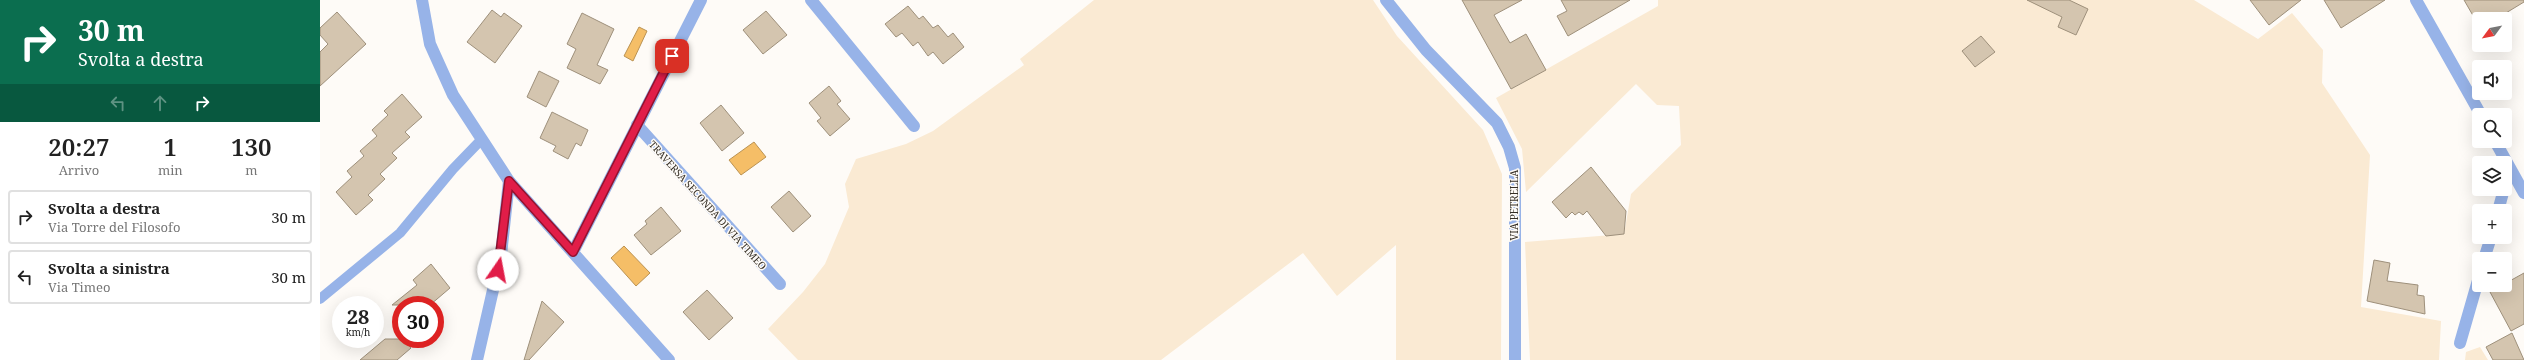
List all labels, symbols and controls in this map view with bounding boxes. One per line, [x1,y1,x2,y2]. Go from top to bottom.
text: 30 m [78,11,145,49]
north arrow [2472,12,2512,52]
map controls [2472,12,2512,292]
icon: right [12,16,64,68]
pin [655,39,689,73]
icon: arrive [661,45,683,67]
text: Svolta a destra [78,47,204,71]
button: sound [2472,60,2512,100]
icon: left [107,92,129,114]
icon: ahead [149,92,171,114]
icon: right [191,92,213,114]
button: search [2472,108,2512,148]
text: 20:27 [48,130,110,163]
text: 1 [164,130,177,163]
text: 130 [231,130,272,163]
street label: TRAVERSA SECONDA DI VIA TIMEO [646,137,770,273]
button: layers [2472,156,2512,196]
text: Arrivo [59,161,99,179]
text: min [158,161,183,179]
text: m [245,161,257,179]
street label: VIA PETRELLA [1507,169,1521,240]
text: Svolta a destra [48,198,160,218]
button: + [2472,204,2512,244]
icon: right [14,206,36,228]
text: 30 m [271,207,306,227]
text: Via Torre del Filosofo [48,218,180,236]
position arrow [477,249,519,291]
button: − [2472,252,2512,292]
text: Svolta a sinistra [48,258,170,278]
icon: left [14,266,36,288]
text: 30 m [271,267,306,287]
text: Via Timeo [48,278,111,296]
speed limit sign: 30 [392,296,444,348]
text: 28 [347,303,369,330]
text: km/h [346,325,370,339]

